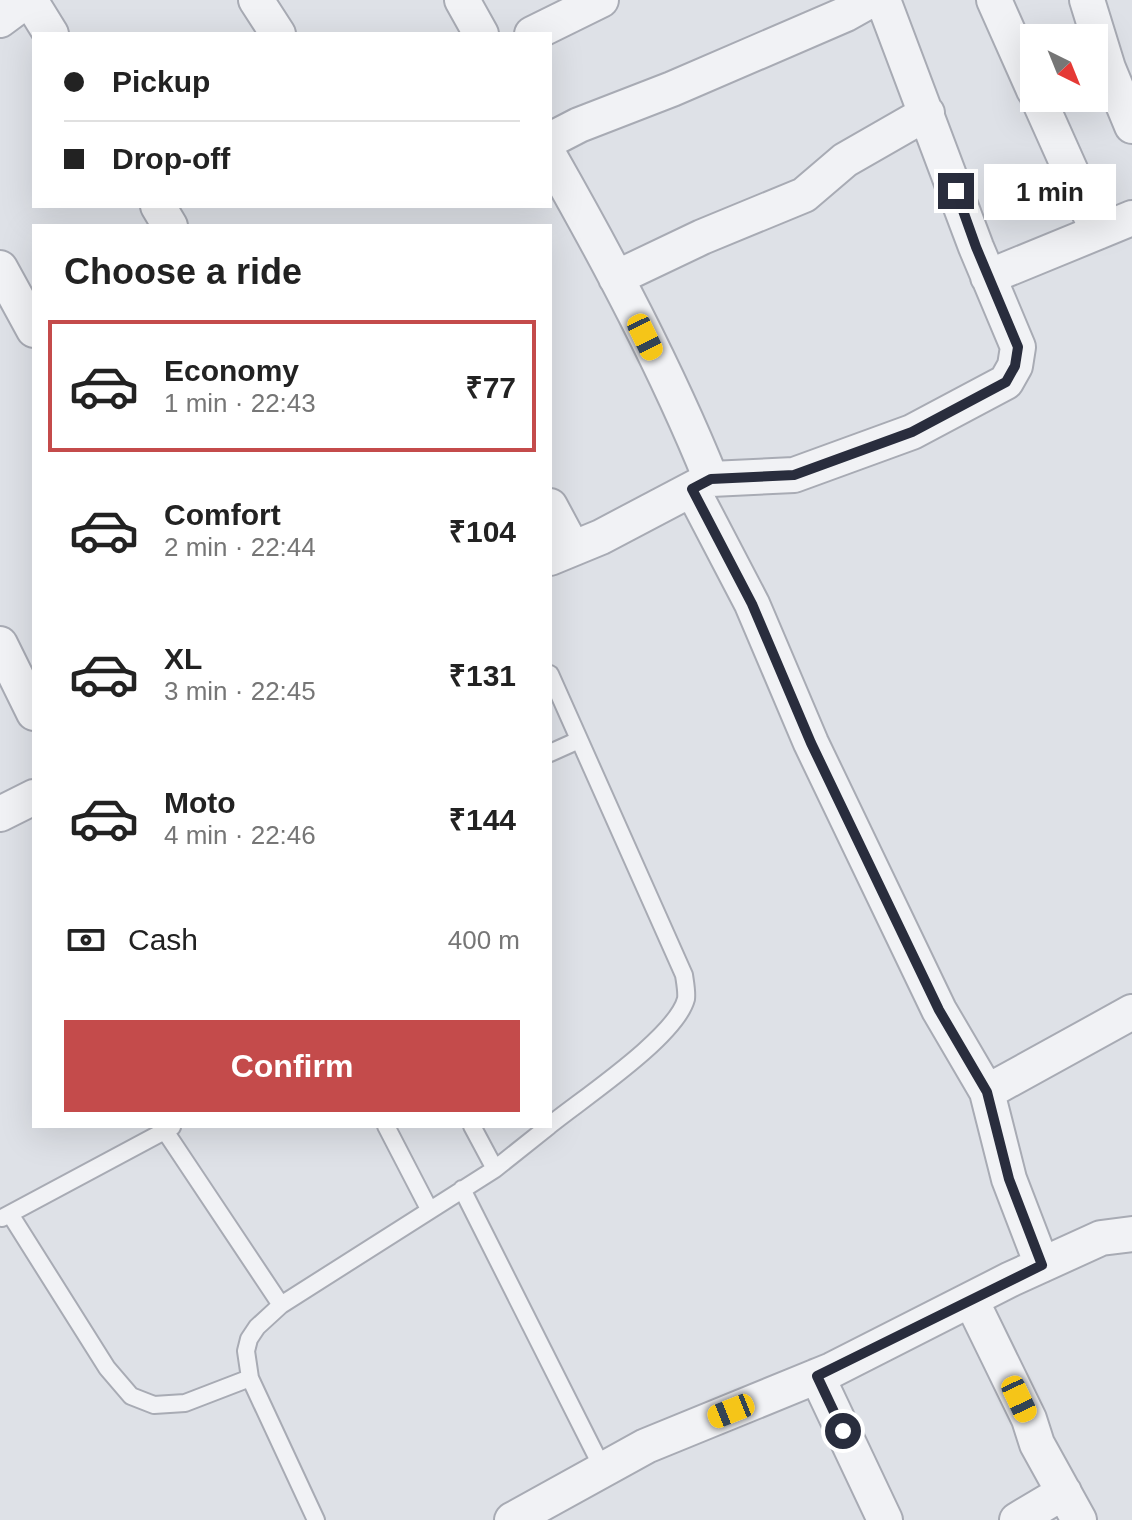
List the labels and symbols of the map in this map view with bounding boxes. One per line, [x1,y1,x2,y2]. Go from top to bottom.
north arrow [1020,24,1108,112]
callout: 1 min [984,163,1116,219]
route end [938,173,974,209]
car [624,310,666,364]
car [998,1372,1040,1426]
car [704,1391,758,1431]
route start [825,1413,861,1449]

